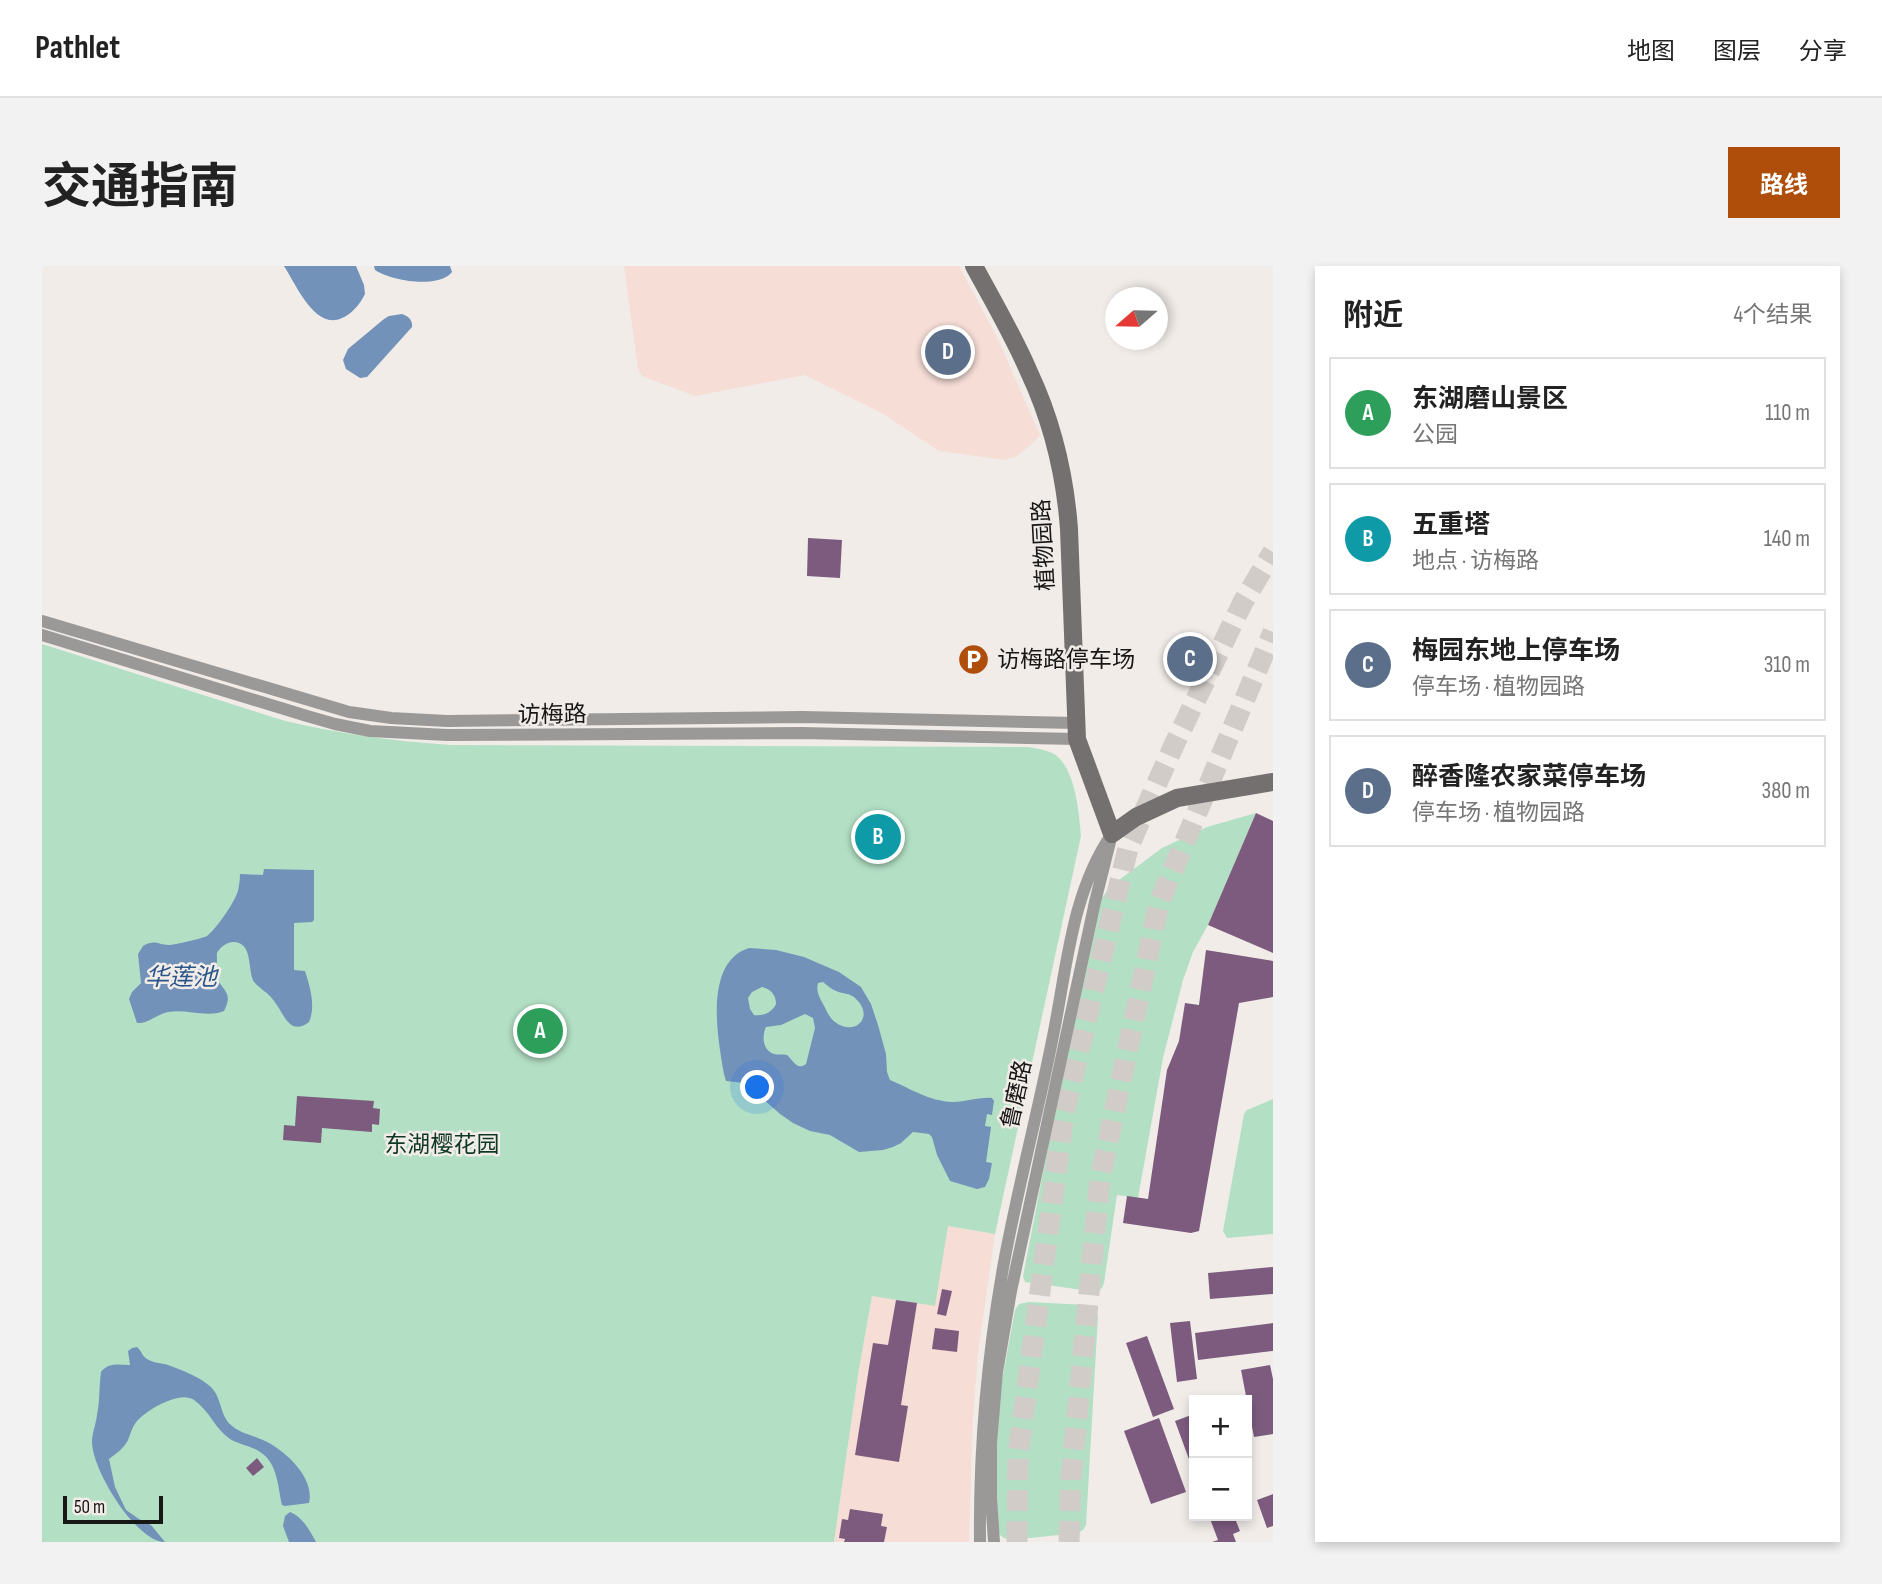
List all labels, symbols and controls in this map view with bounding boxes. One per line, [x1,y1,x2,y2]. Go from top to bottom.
text: Pathlet [35,28,120,68]
text: 地图 [1627,37,1675,66]
text: 图层 [1713,37,1761,66]
text: 分享 [1799,37,1847,66]
button: 路线 [1728,147,1840,218]
text: 交通指南 [42,159,238,218]
north arrow [1105,287,1168,350]
text: 附近 [1343,298,1403,334]
text: 4个结果 [1733,301,1812,329]
pin: D [925,326,971,378]
text: 东湖磨山景区 [1412,384,1568,415]
text: A [1363,399,1373,427]
text: 110 m [1765,399,1810,427]
text: 公园 [1412,421,1458,449]
street label: 植物园路 [1028,498,1060,592]
text: 五重塔 [1412,510,1490,541]
text: B [1363,525,1373,553]
text: 140 m [1764,525,1810,553]
text: 地点 · 访梅路 [1412,547,1539,575]
pin: C [1167,633,1213,685]
text: 梅园东地上停车场 [1412,636,1620,667]
parking icon: 访梅路停车场 [957,642,991,676]
place label: 访梅路停车场 [997,646,1135,674]
text: C [1362,651,1374,679]
text: 310 m [1764,651,1810,679]
text: 停车场 · 植物园路 [1412,673,1585,701]
street label: 访梅路 [517,700,587,730]
text: 醉香隆农家菜停车场 [1412,762,1646,793]
text: D [1362,777,1374,805]
text: 380 m [1762,777,1810,805]
text: 停车场 · 植物园路 [1412,799,1585,827]
pin: B [855,811,901,863]
water label: 华莲池 [145,963,219,992]
pin: A [517,1005,563,1057]
street label: 鲁磨路 [996,1058,1038,1131]
your location [740,1070,774,1104]
park label: 东湖樱花园 [385,1131,500,1159]
map controls [1189,1395,1252,1521]
button: + [1189,1395,1252,1458]
button: − [1189,1458,1252,1521]
scale bar [63,1493,163,1525]
text: 50 m [74,1496,105,1519]

